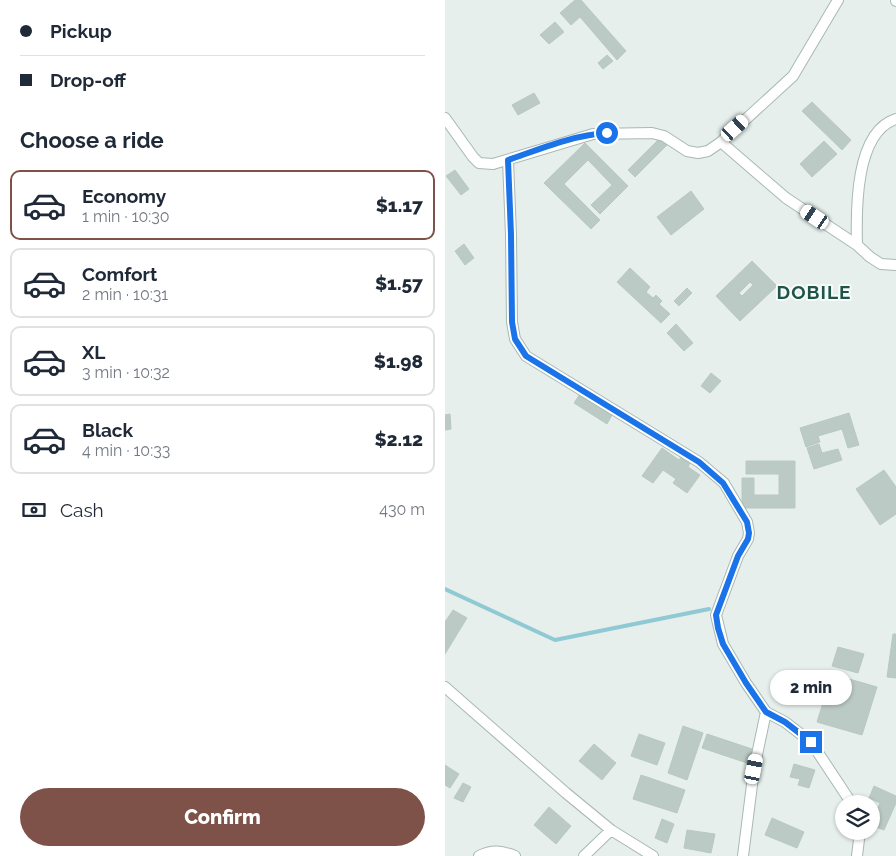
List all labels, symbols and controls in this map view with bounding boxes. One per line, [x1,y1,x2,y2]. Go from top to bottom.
text: Pickup [50,20,112,42]
text: Drop-off [50,69,126,91]
car [718,112,751,144]
route start [596,122,618,144]
text: Choose a ride [20,127,164,153]
icon: car [22,183,67,228]
text: Economy [82,185,166,207]
text: $1.17 [376,194,423,216]
car [798,202,831,232]
text: 1 min · 10:30 [82,207,170,226]
icon: car [22,261,67,306]
text: Comfort [82,263,157,285]
text: $1.57 [375,272,423,294]
district label: DOBILE [777,281,851,303]
text: 2 min · 10:31 [82,285,168,304]
icon: car [22,339,67,384]
text: XL [82,341,105,363]
text: $1.98 [374,350,423,372]
text: 3 min · 10:32 [82,363,170,382]
icon: car [22,417,67,462]
text: Black [82,419,133,441]
text: $2.12 [374,428,423,450]
text: 4 min · 10:33 [82,441,170,460]
icon: cash [20,496,48,524]
text: Cash [60,499,104,521]
text: 430 m [379,500,425,519]
callout: 2 min [770,670,852,704]
text: 2 min [790,678,832,697]
route end [800,731,822,753]
car [743,753,764,785]
button: Confirm [20,788,425,846]
map controls [835,795,880,840]
button: layers [835,795,880,840]

